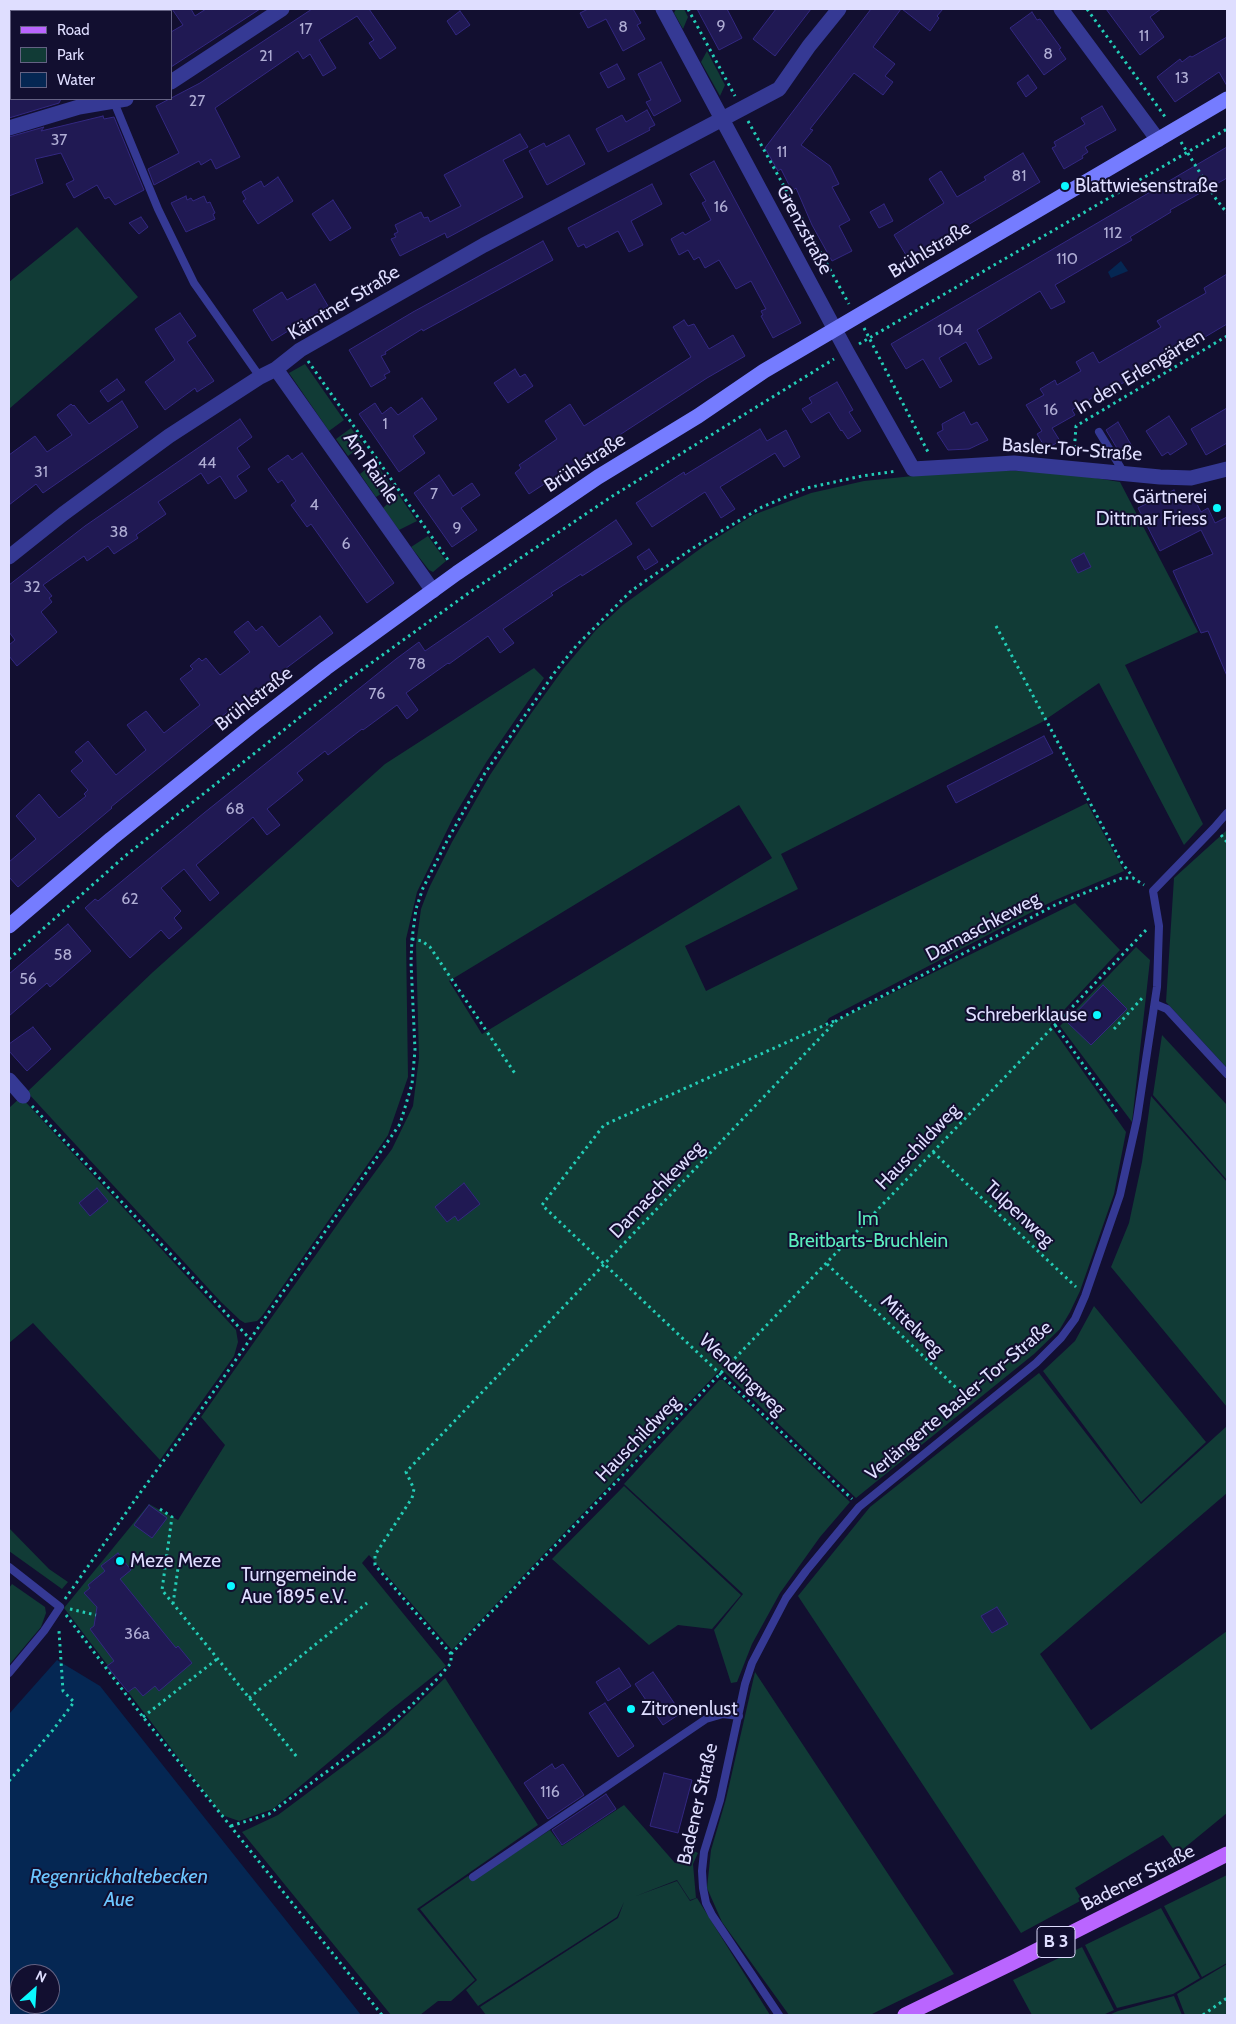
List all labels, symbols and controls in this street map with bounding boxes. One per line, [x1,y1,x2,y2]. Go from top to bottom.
legend [10,10,172,100]
house number: 9 [716,16,726,36]
house number: 8 [618,17,628,37]
house number: 17 [299,19,313,39]
text: Road [57,21,90,39]
house number: 11 [1139,26,1149,46]
house number: 8 [1043,44,1053,64]
text: Park [57,46,84,64]
house number: 21 [259,46,273,66]
house number: 13 [1175,68,1189,88]
text: Water [57,71,95,89]
house number: 27 [189,91,205,111]
house number: 37 [51,130,67,150]
house number: 11 [777,142,787,162]
house number: 81 [1012,166,1026,186]
place label: Blattwiesenstraße [1075,175,1218,197]
marker: Blattwiesenstraße [1059,180,1071,192]
street label: Grenzstraße [771,182,837,278]
house number: 16 [714,197,728,217]
street label: Brühlstraße [885,217,975,283]
house number: 112 [1104,223,1122,243]
house number: 110 [1056,249,1078,269]
street label: Kärntner Straße [284,261,404,345]
house number: 104 [937,320,963,340]
street label: In den Erlengärten [1071,324,1209,420]
house number: 16 [1044,400,1058,420]
house number: 1 [382,414,388,434]
street label: Am Rainle [338,428,404,508]
street label: Brühlstraße [540,428,630,498]
street label: Basler-Tor-Straße [1001,434,1143,466]
house number: 44 [198,453,216,473]
house number: 31 [34,462,48,482]
house number: 7 [430,484,438,504]
place label: Gärtnerei Dittmar Friess [1096,486,1207,530]
house number: 4 [309,495,319,515]
marker: Gärtnerei Dittmar Friess [1211,502,1223,514]
house number: 9 [452,518,462,538]
house number: 38 [110,522,128,542]
house number: 6 [341,534,351,554]
house number: 32 [23,577,41,597]
house number: 78 [408,654,426,674]
street label: Brühlstraße [211,662,297,736]
house number: 76 [369,684,385,704]
house number: 68 [226,799,244,819]
street label: Damaschkeweg [922,887,1044,967]
house number: 62 [121,889,139,909]
house number: 58 [54,945,72,965]
house number: 56 [19,969,37,989]
place label: Schreberklause [966,1004,1087,1026]
marker: Schreberklause [1091,1009,1103,1021]
street label: Hauschildweg [871,1099,965,1195]
street label: Damaschkeweg [605,1137,709,1243]
street label: Tulpenweg [980,1176,1058,1252]
park label: Im Breitbarts-Bruchlein [788,1208,948,1252]
street label: Mittelweg [876,1290,948,1362]
street label: Verlängerte Basler-Tor-Straße [861,1316,1057,1486]
street label: Wendlingweg [694,1329,790,1421]
street label: Hauschildweg [591,1391,685,1487]
place label: Meze Meze [130,1550,221,1572]
marker: Meze Meze [114,1555,126,1567]
place label: Turngemeinde Aue 1895 e.V. [241,1564,357,1608]
marker: Turngemeinde Aue 1895 e.V. [225,1580,237,1592]
house number: 36a [124,1624,150,1644]
place label: Zitronenlust [641,1698,738,1720]
marker: Zitronenlust [625,1703,637,1715]
street label: Badener Straße [673,1741,723,1867]
house number: 116 [540,1782,560,1802]
street label: Badener Straße [1078,1840,1198,1916]
water label: Regenrückhaltebecken Aue [30,1865,208,1912]
road number: B 3 [1037,1926,1075,1958]
north arrow [10,1964,60,2014]
text: N [33,1966,50,1987]

